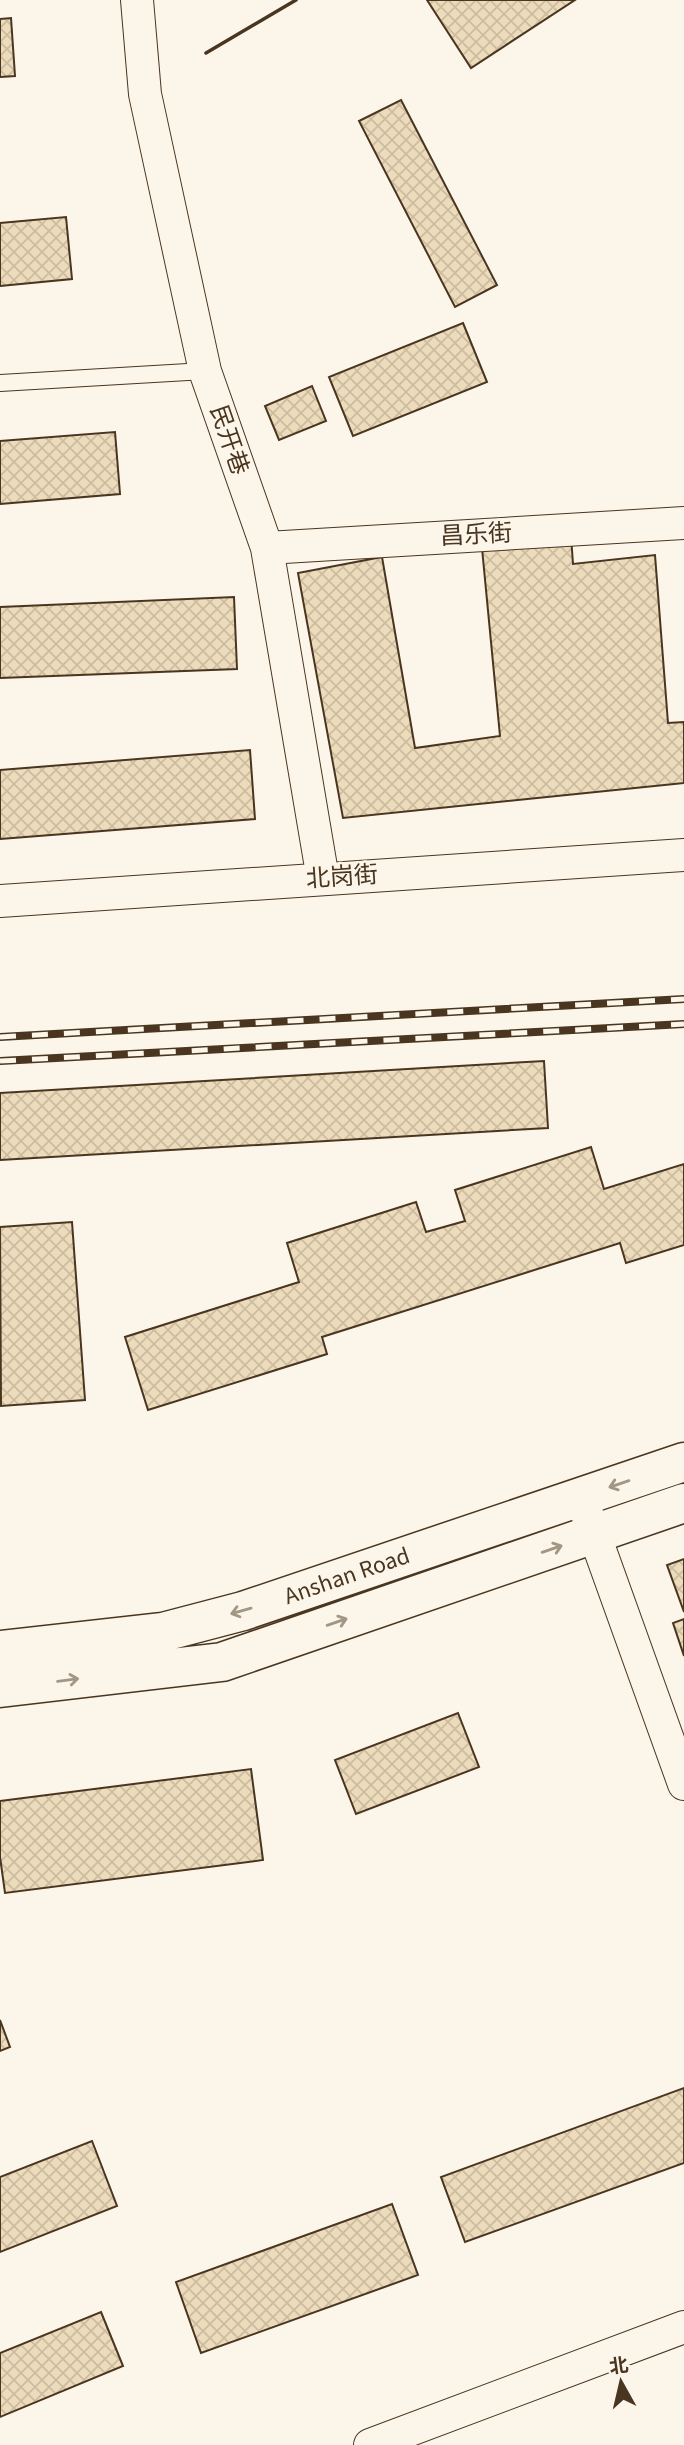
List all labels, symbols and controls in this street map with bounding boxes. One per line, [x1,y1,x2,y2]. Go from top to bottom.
street label: 民开巷 [201,400,257,480]
street label: 昌乐街 [439,516,513,554]
street label: 北岗街 [305,857,379,897]
one-way arrow [609,1479,631,1491]
street label: Anshan Road [279,1538,415,1614]
one-way arrow [540,1542,562,1554]
one-way arrow [231,1606,253,1619]
one-way arrow [325,1615,347,1627]
one-way arrow [56,1674,79,1687]
north arrow [586,2347,656,2417]
text: 北 [608,2352,630,2381]

